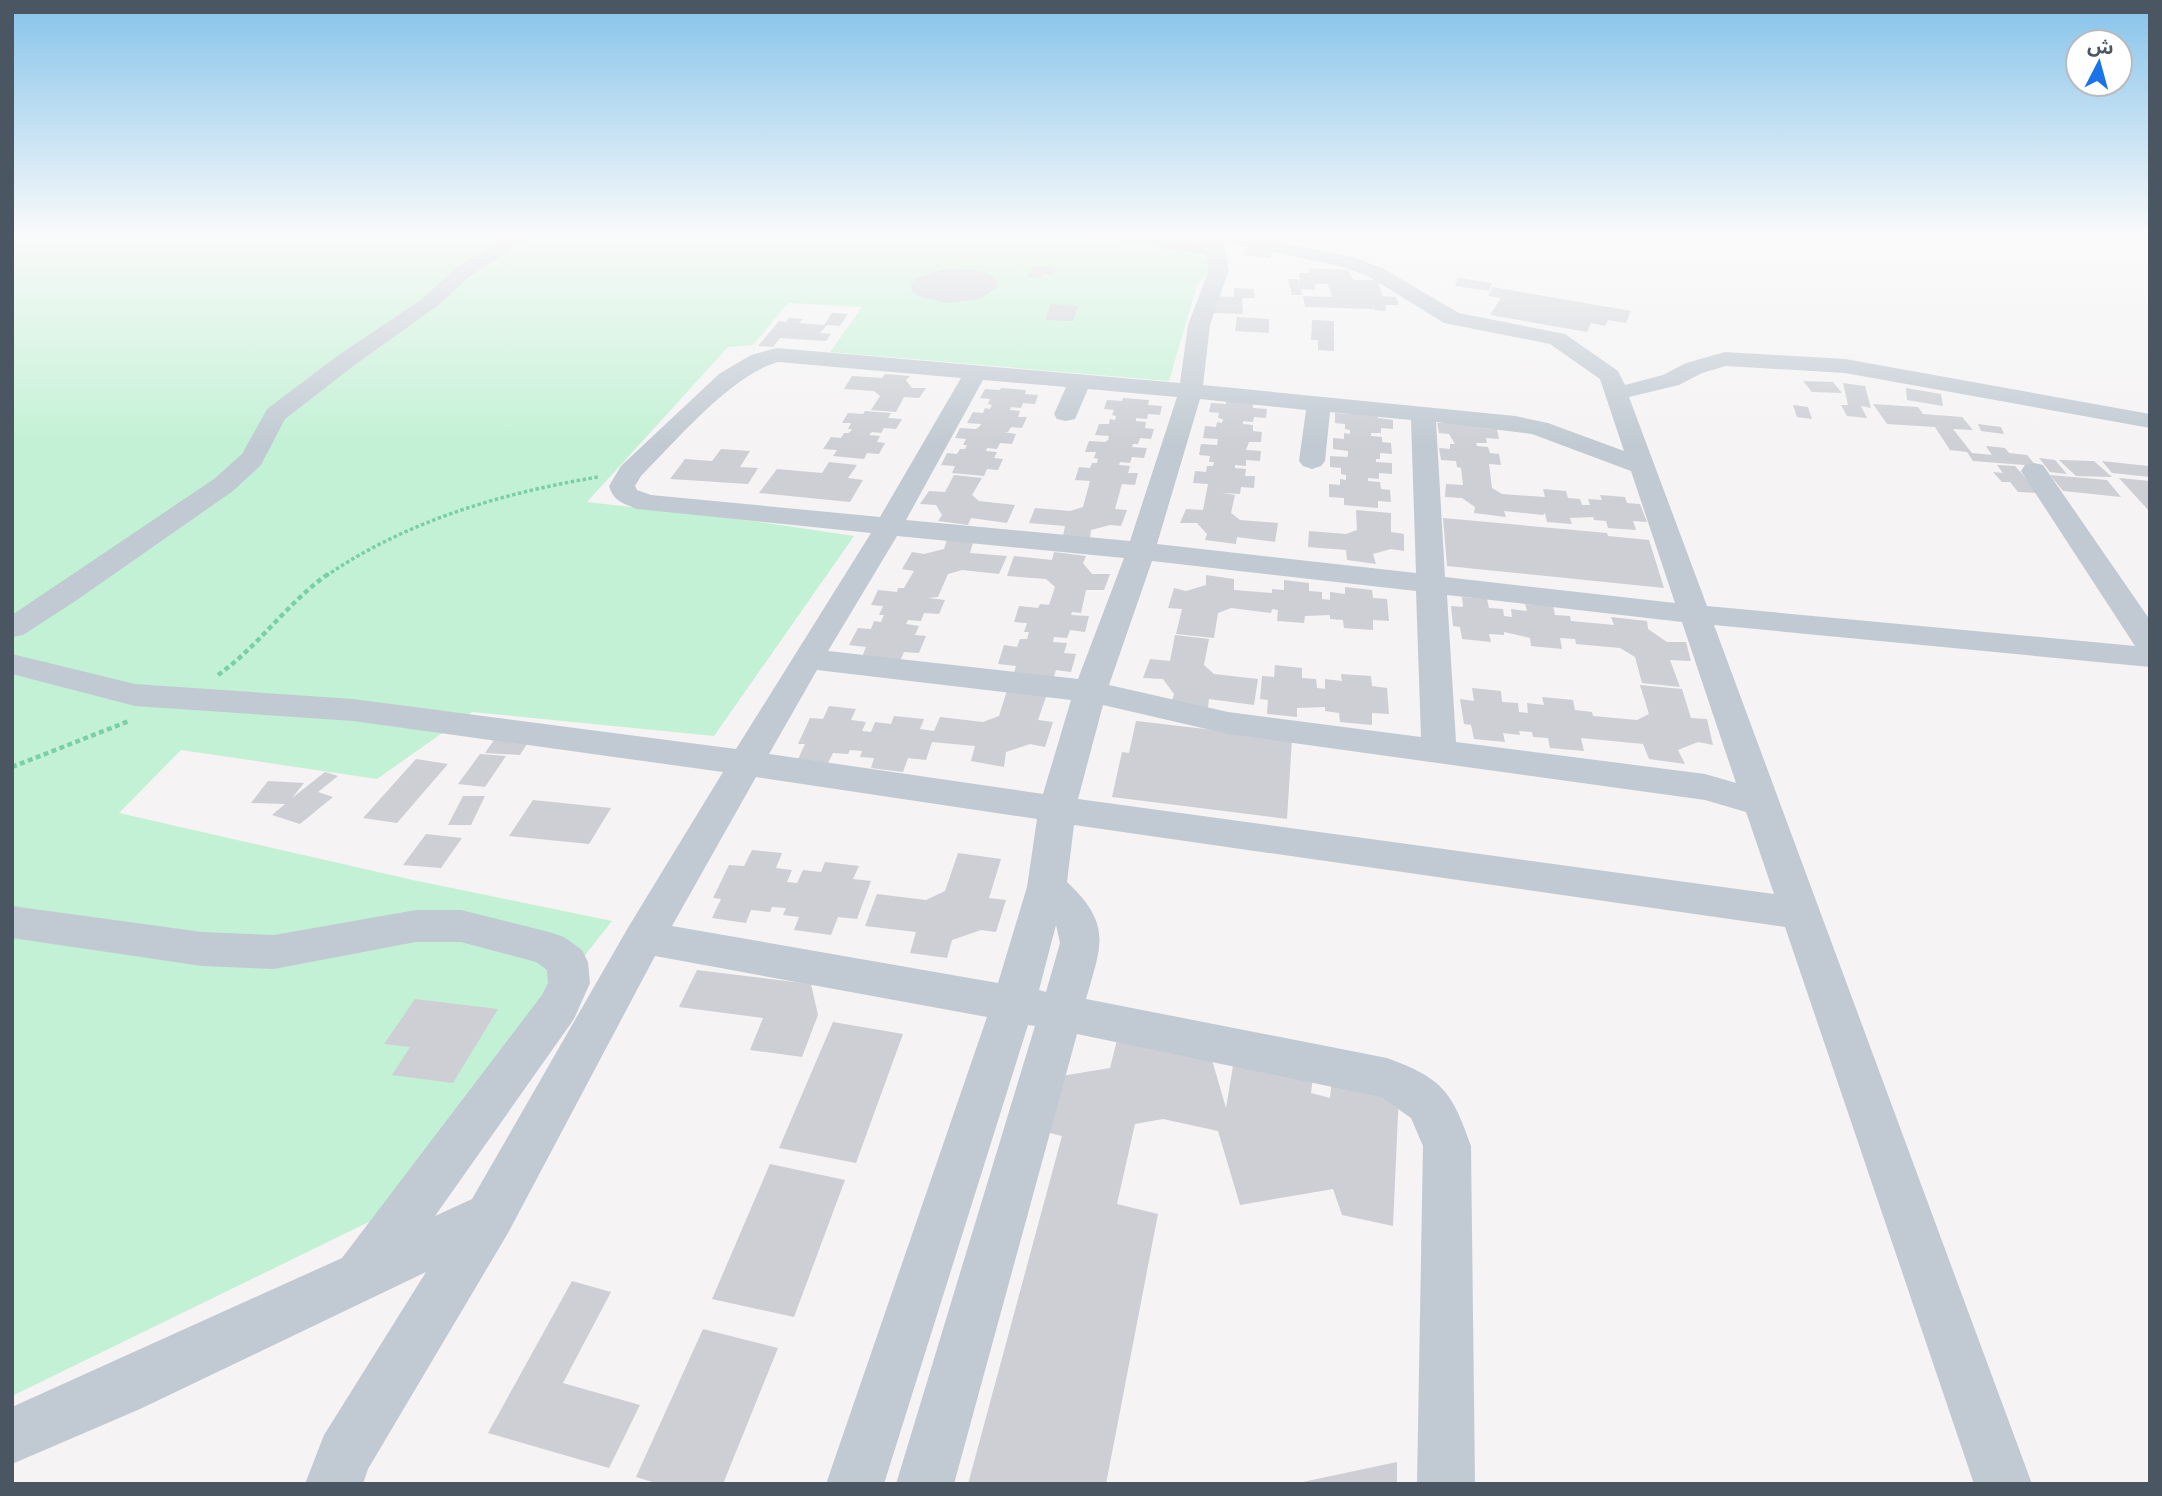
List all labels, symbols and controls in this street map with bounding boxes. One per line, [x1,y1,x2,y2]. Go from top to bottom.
north arrow [2064,28,2134,98]
text: ش [2086,33,2115,61]

